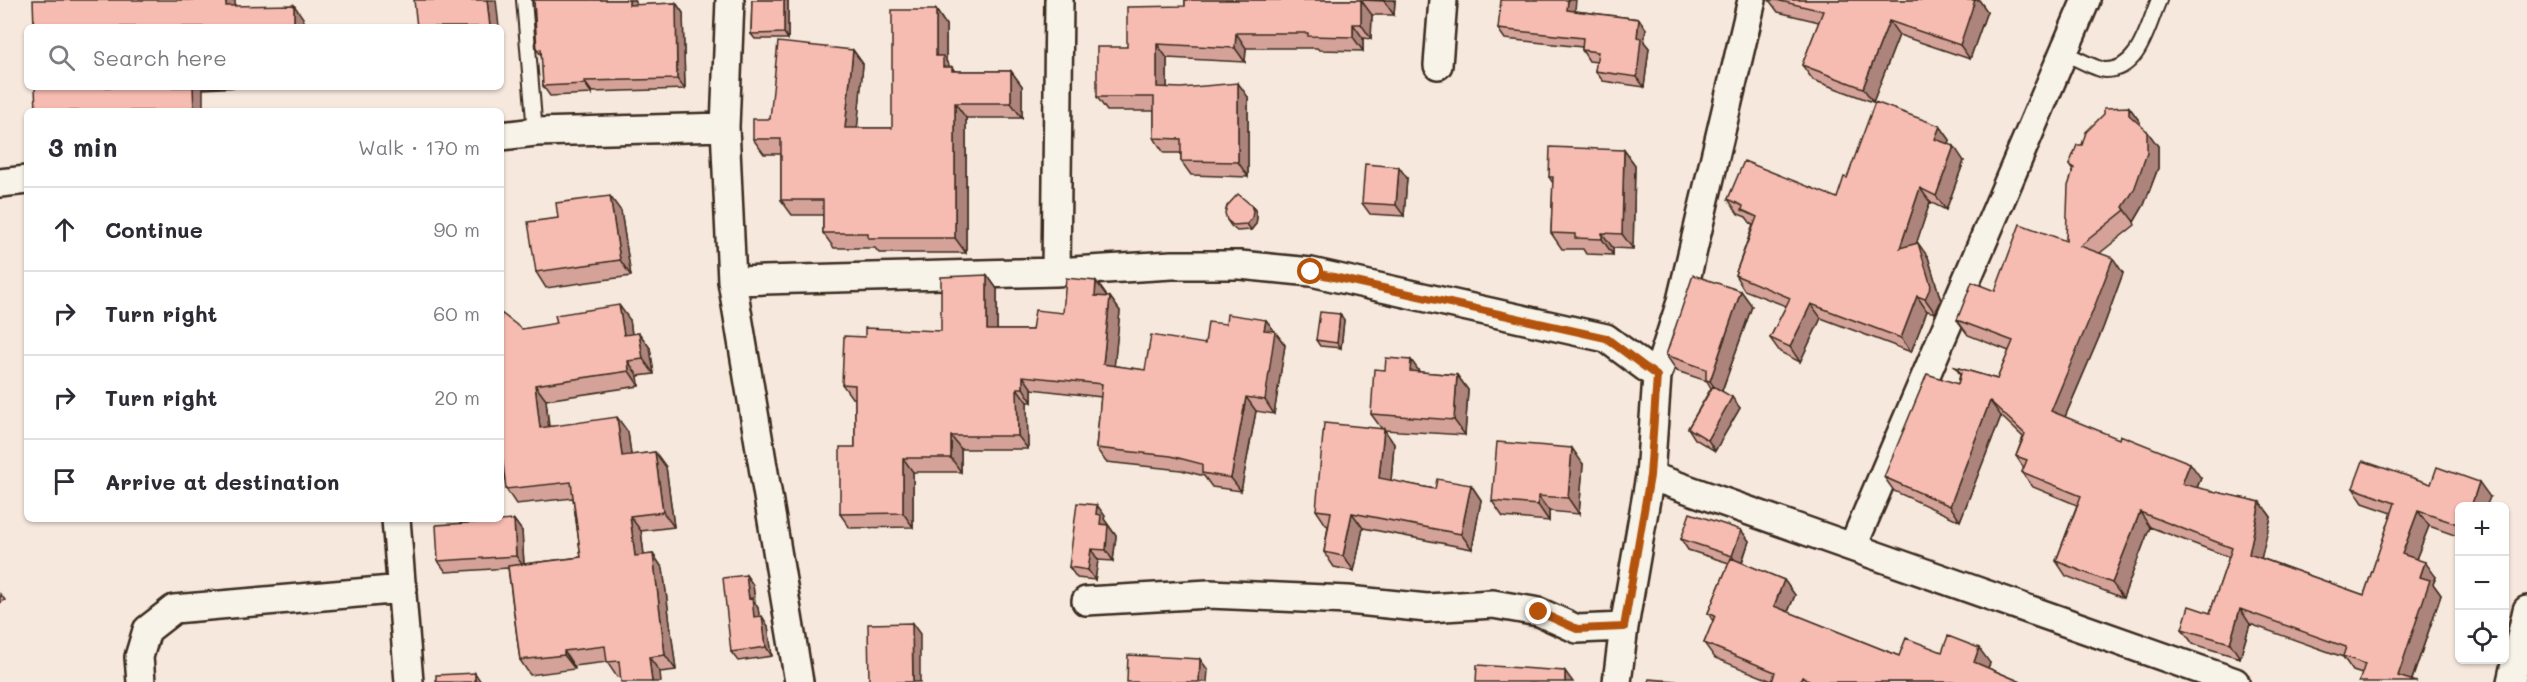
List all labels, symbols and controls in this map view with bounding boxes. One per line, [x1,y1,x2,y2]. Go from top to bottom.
search box [24,24,504,90]
icon: search [45,41,78,74]
text: Search here [93,43,227,72]
text: 3 min [48,130,117,164]
text: Walk · 170 m [358,134,480,160]
icon: ahead [48,213,81,246]
text: Continue [105,215,203,244]
text: 90 m [434,216,480,242]
route start [1297,258,1323,284]
icon: right [48,297,81,330]
text: Turn right [105,299,217,328]
text: 60 m [433,300,480,326]
icon: right [48,381,81,414]
text: Turn right [105,383,217,412]
text: 20 m [434,384,480,410]
icon: arrive [48,465,81,498]
text: Arrive at destination [105,467,340,496]
map controls [2455,502,2509,664]
button: + [2455,502,2509,556]
button: − [2455,556,2509,610]
route end [1525,598,1551,624]
button: locate [2455,610,2509,664]

